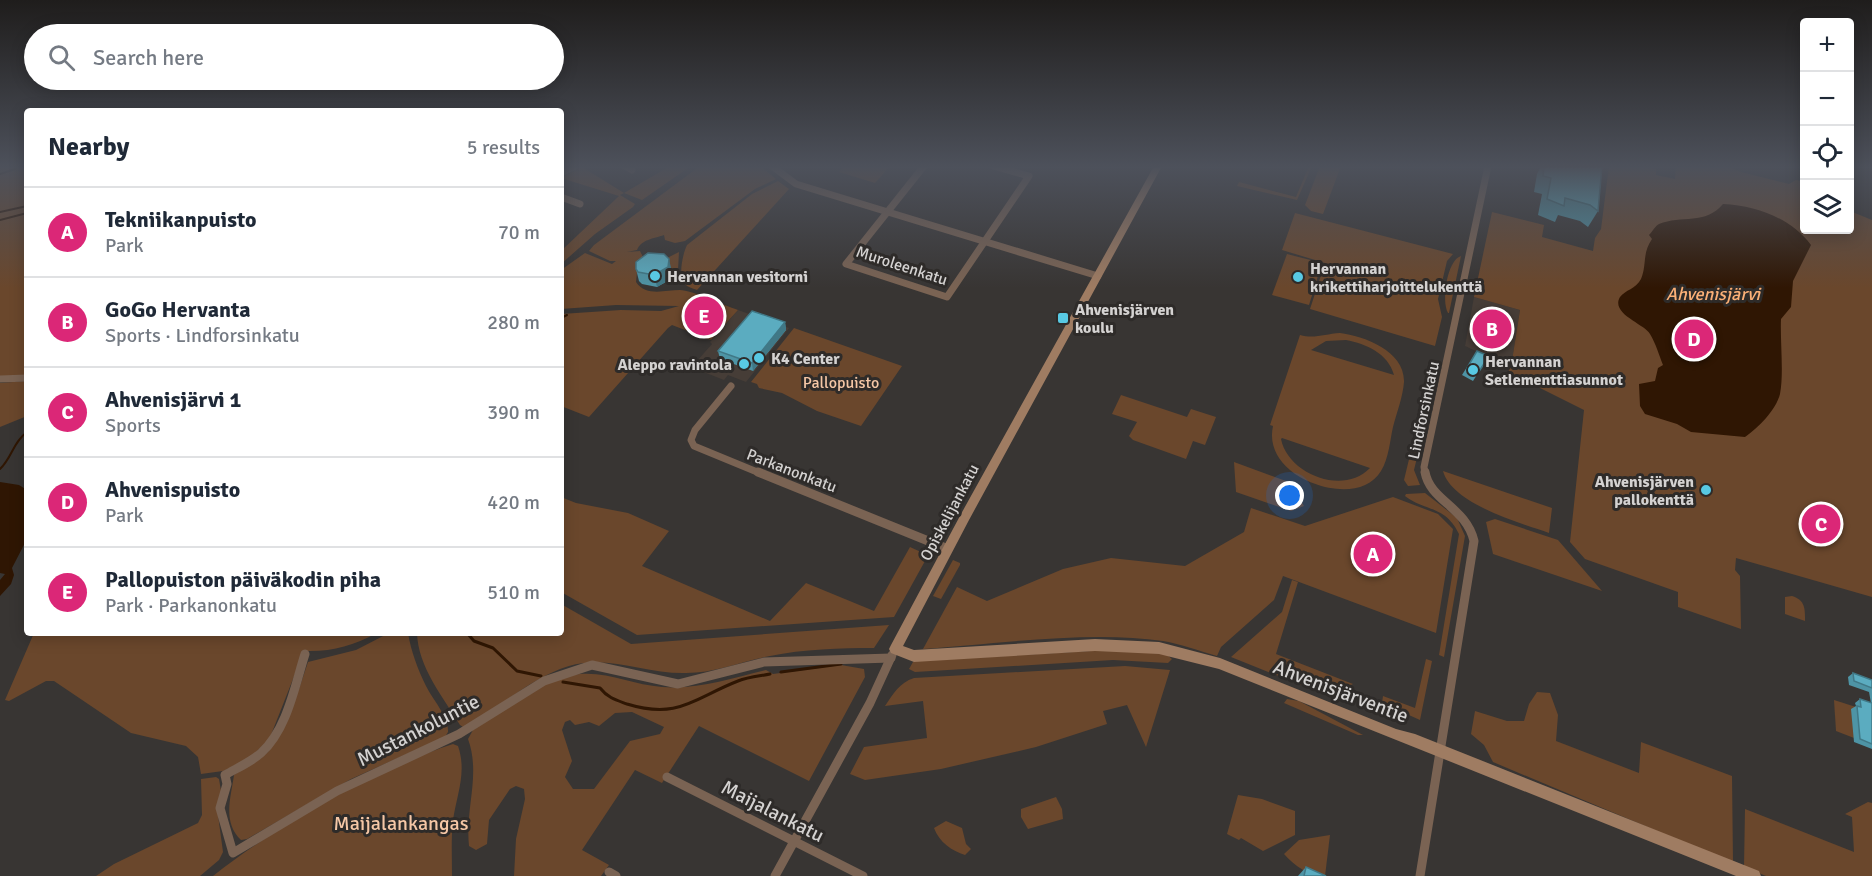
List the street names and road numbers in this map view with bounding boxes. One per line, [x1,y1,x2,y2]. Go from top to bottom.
street label: Muroleenkatu [853,242,950,290]
street label: Lindforsinkatu [1404,359,1444,461]
street label: Parkanonkatu [744,445,840,497]
street label: Opiskelijankatu [916,461,984,564]
street label: Ahvenisjärventie [1270,654,1412,729]
street label: Mustankoluntie [353,689,484,772]
street label: Maijalankatu [717,775,828,848]

